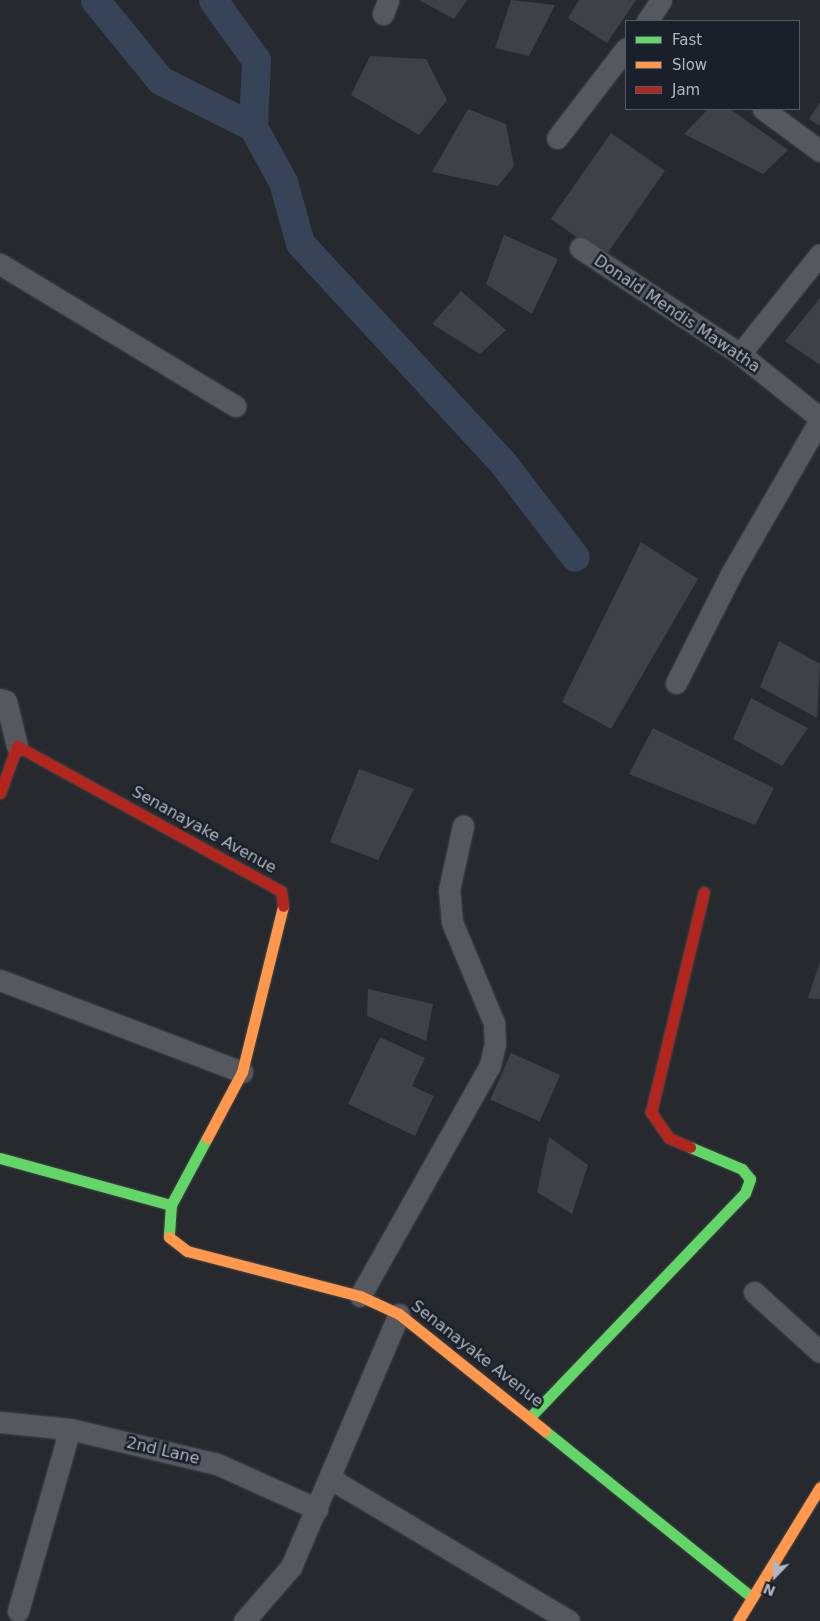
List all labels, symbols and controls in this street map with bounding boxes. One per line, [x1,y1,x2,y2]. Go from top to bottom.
legend [625,20,800,110]
text: Fast [672,31,702,49]
text: Slow [672,56,707,74]
text: Jam [672,81,700,99]
street label: Donald Mendis Mawatha [590,251,764,377]
street label: Senanayake Avenue [128,782,280,878]
street label: Senanayake Avenue [407,1296,547,1412]
street label: 2nd Lane [125,1433,201,1469]
north arrow [750,1551,800,1601]
text: N [761,1580,778,1600]

